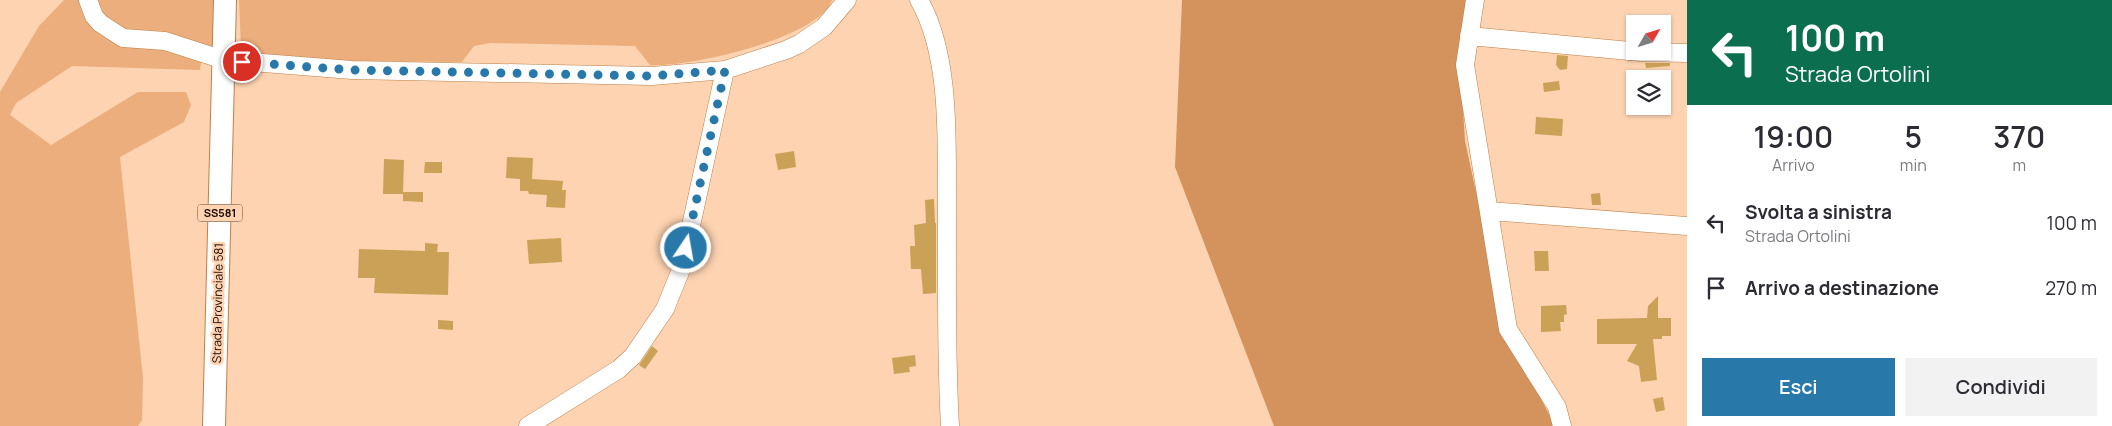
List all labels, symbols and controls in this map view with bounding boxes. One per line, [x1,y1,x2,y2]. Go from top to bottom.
text: 100 m [1785,14,1885,62]
north arrow [1626,15,1671,60]
map controls [1626,15,1671,115]
icon: left [1702,20,1767,85]
pin [221,41,263,83]
icon: arrive [228,48,256,76]
text: Strada Ortolini [1785,59,1930,89]
button: layers [1626,70,1671,115]
text: 19:00 [1754,116,1833,157]
text: 5 [1905,116,1922,157]
text: 370 [1993,116,2045,157]
text: Arrivo [1772,154,1815,176]
text: min [1900,154,1927,176]
text: m [2013,154,2026,176]
text: Svolta a sinistra [1745,199,1892,225]
road number: SS581 [198,204,242,222]
icon: left [1702,209,1730,237]
text: 100 m [2046,210,2097,236]
position arrow [659,221,711,273]
text: Strada Ortolini [1745,225,1851,247]
street label: Strada Provinciale 581 [208,243,227,363]
icon: arrive [1702,274,1730,302]
text: Arrivo a destinazione [1745,275,1939,301]
text: 270 m [2045,275,2097,301]
button: Esci [1702,358,1895,416]
button: Condividi [1905,358,2097,416]

